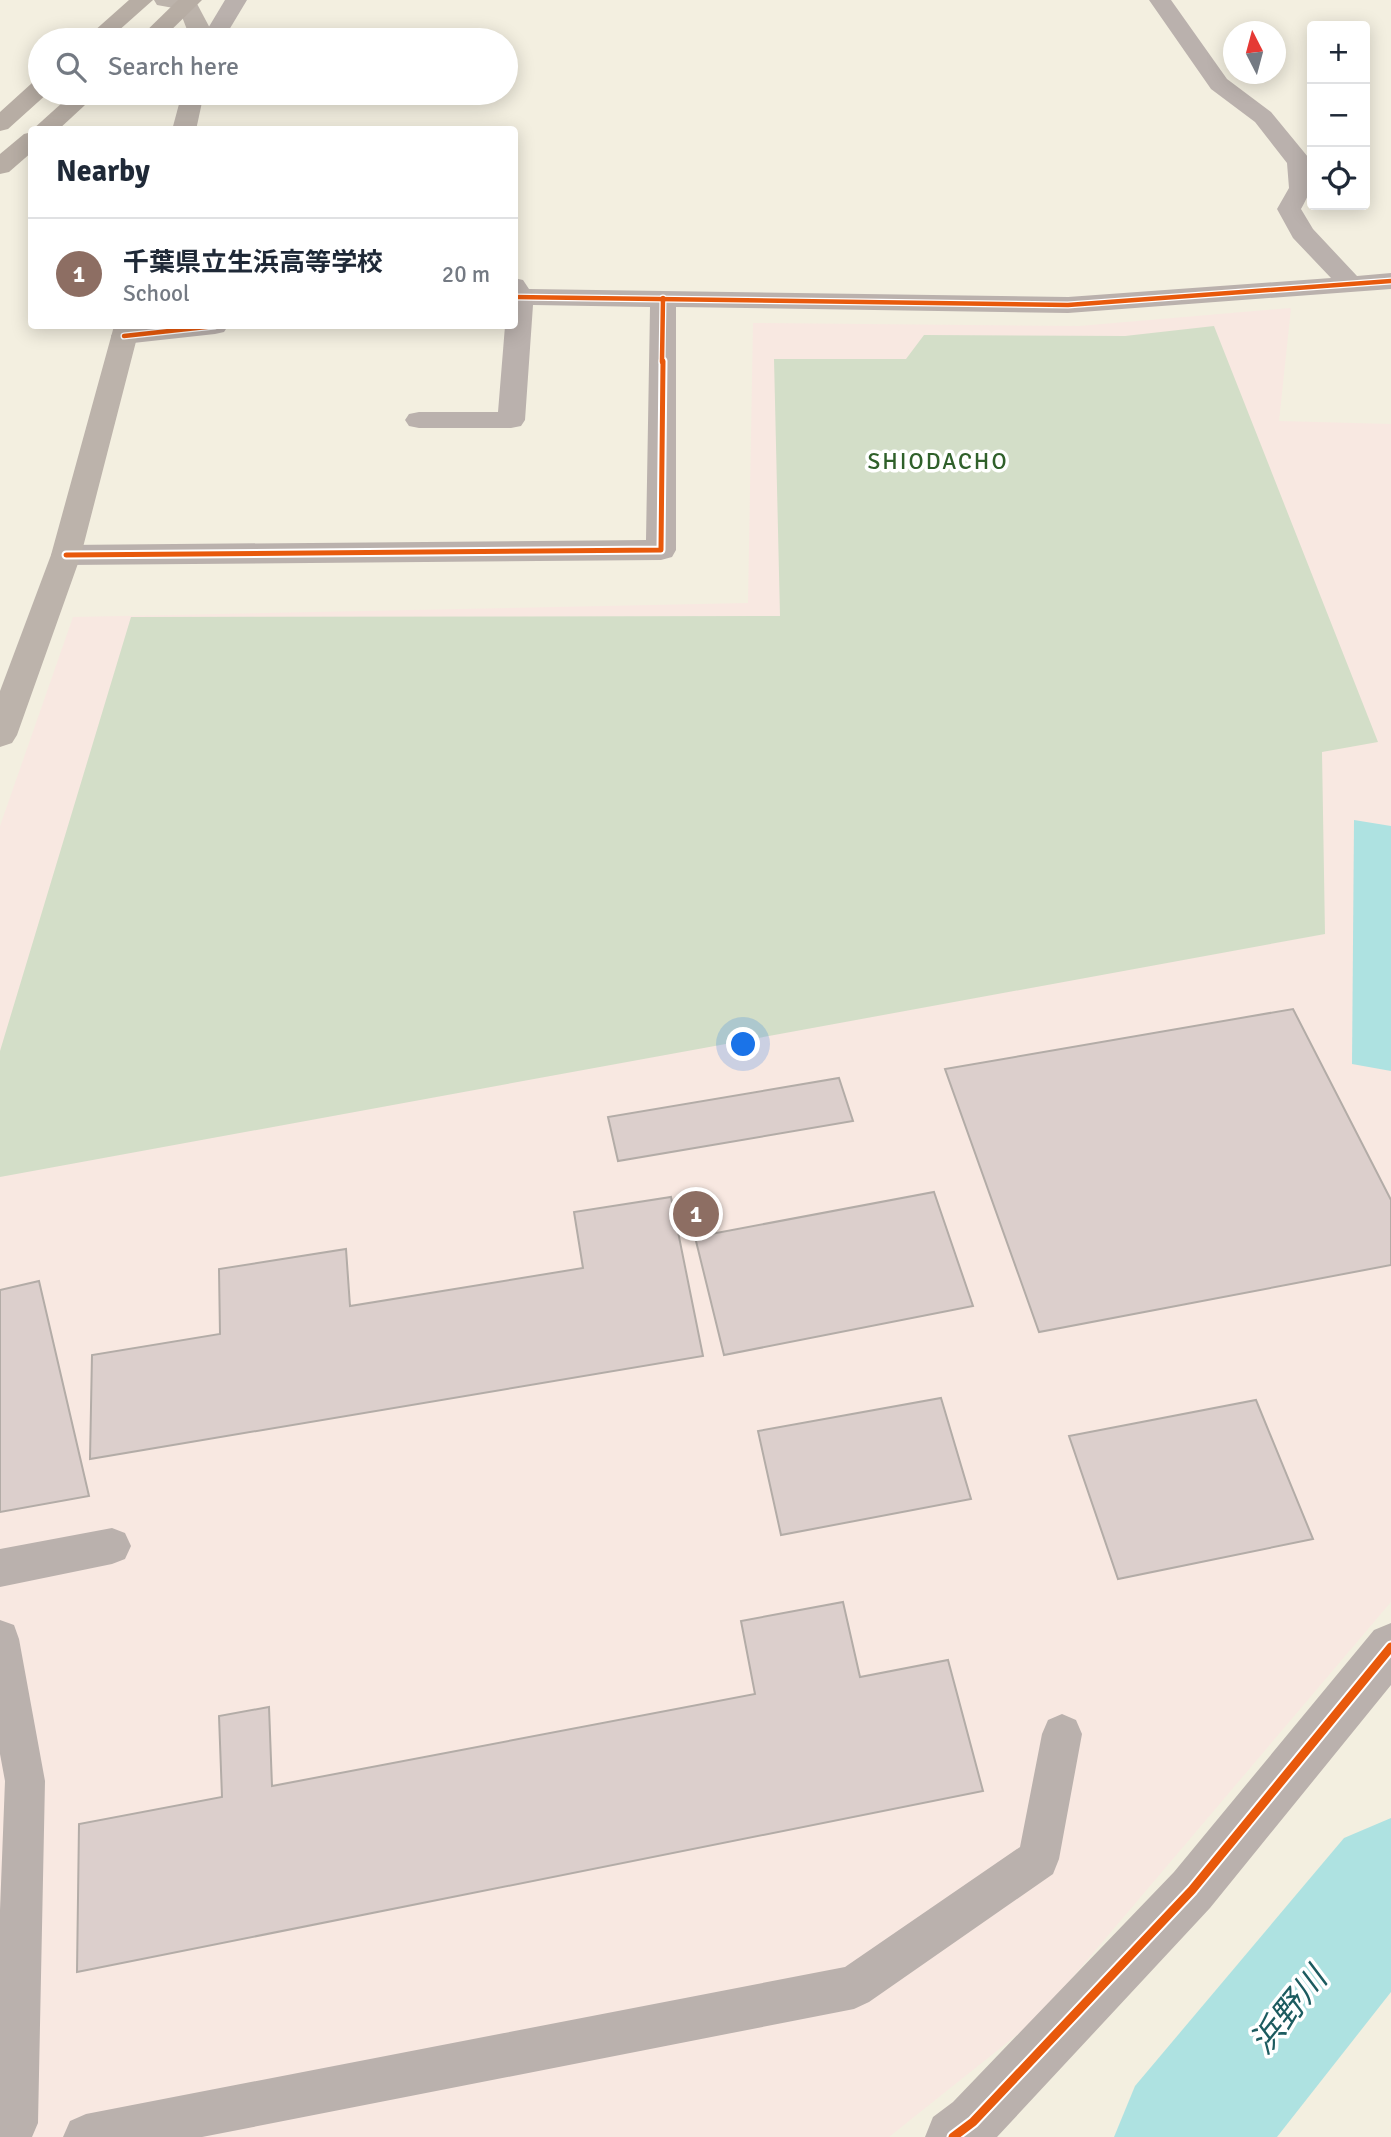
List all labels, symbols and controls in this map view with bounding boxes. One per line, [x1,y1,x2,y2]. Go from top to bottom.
north arrow [1223,21,1286,84]
map controls [1307,21,1370,210]
button: + [1307,21,1370,84]
search box [28,28,518,105]
icon: search [52,48,90,86]
text: Search here [108,51,239,83]
button: − [1307,84,1370,147]
button: locate [1307,147,1370,210]
text: Nearby [56,153,150,190]
text: 千葉県立生浜高等学校 [123,247,383,279]
text: 1 [73,260,85,289]
text: 20 m [442,260,490,289]
text: School [123,279,190,308]
district label: SHIODACHO [867,447,1009,476]
your location [726,1027,760,1061]
pin: 1 [673,1188,719,1240]
water label: 浜野川 [1242,1957,1338,2062]

